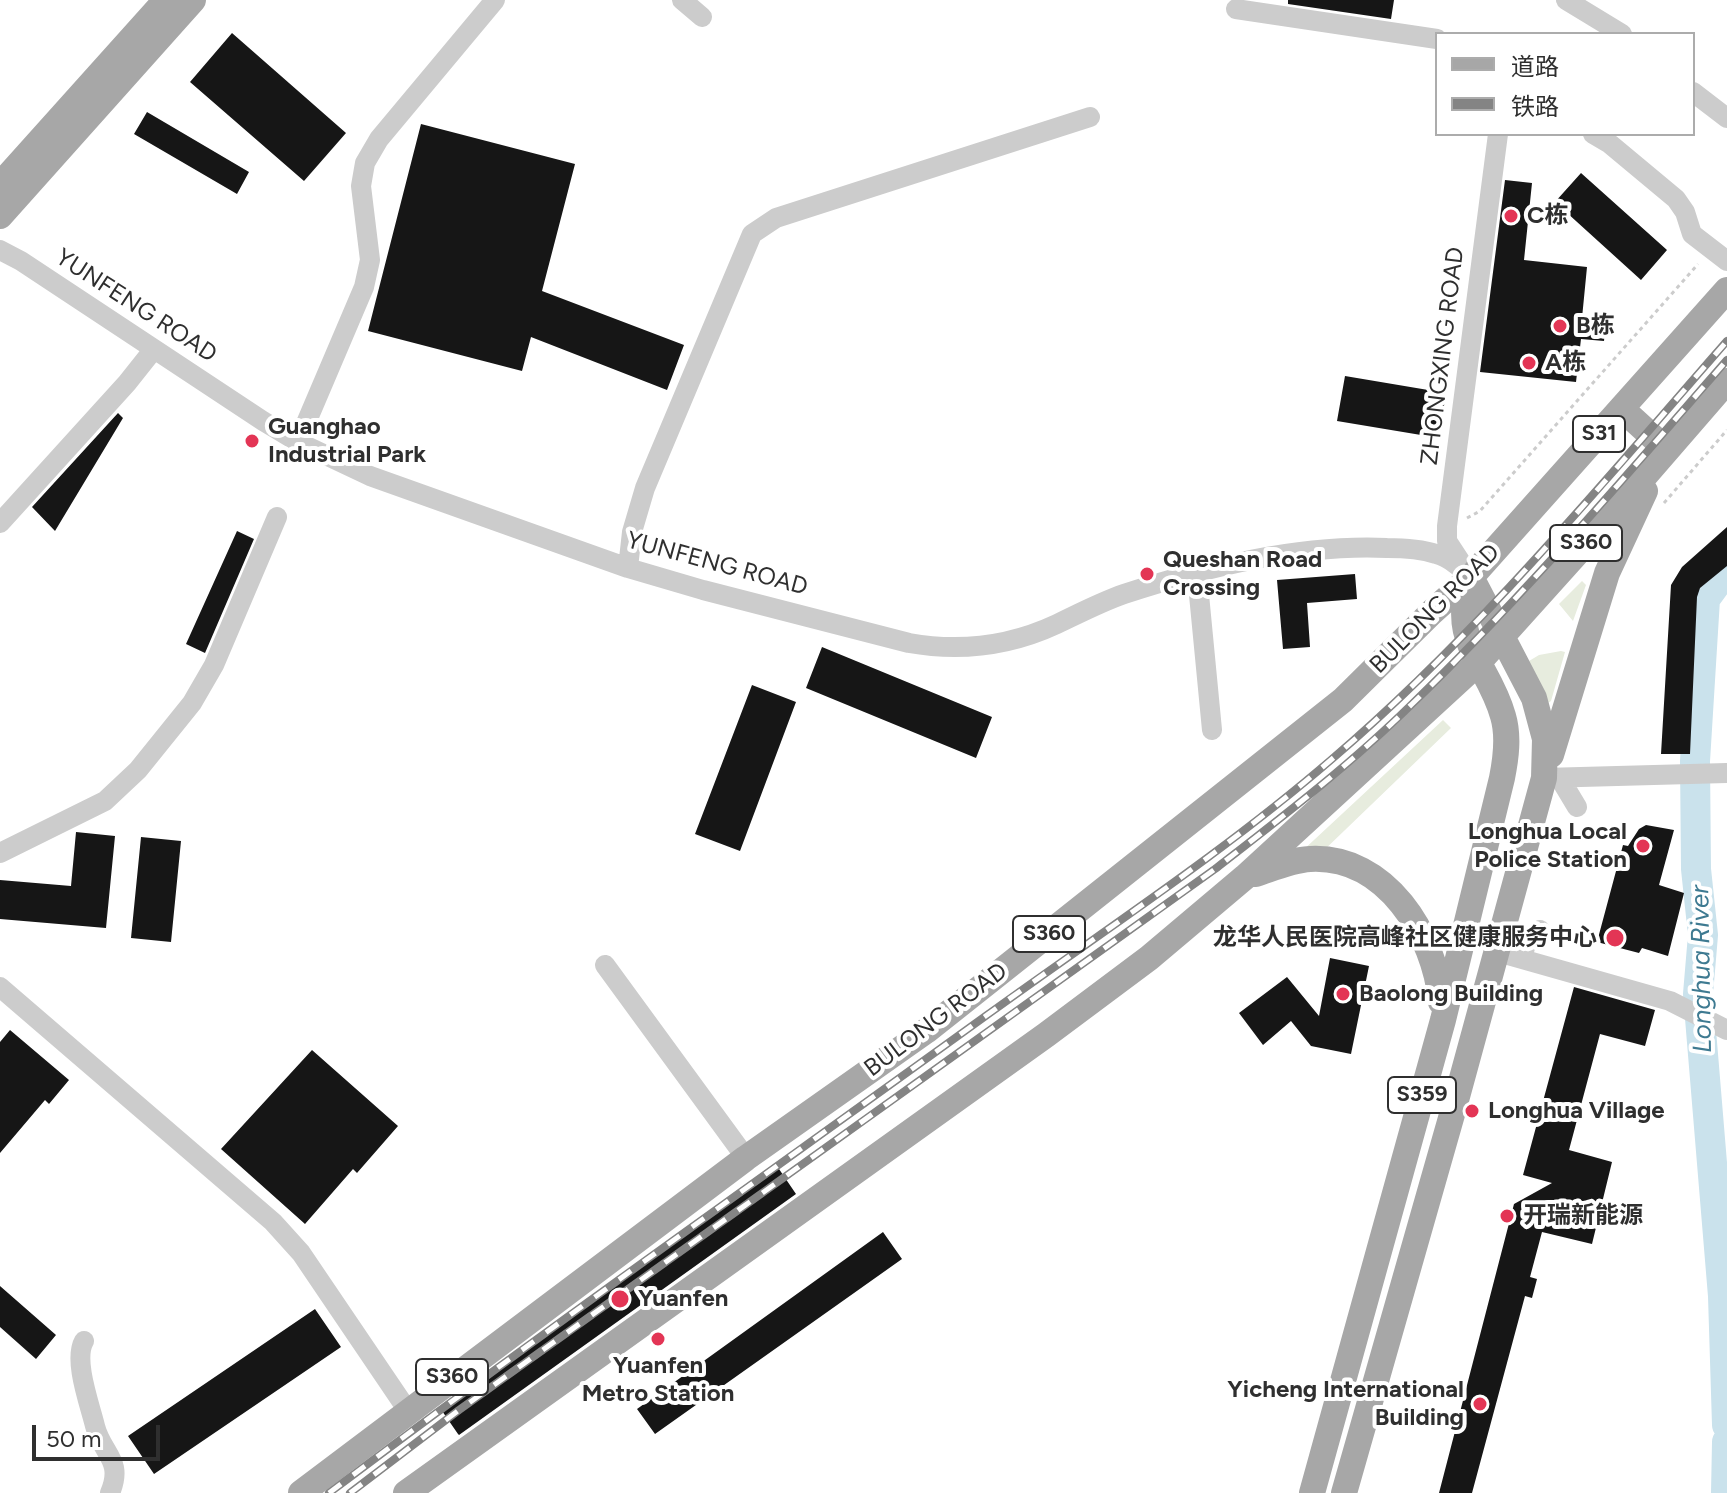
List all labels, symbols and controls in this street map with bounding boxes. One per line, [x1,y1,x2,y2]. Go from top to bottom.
legend [1435,32,1695,136]
text: 道路 [1511,52,1559,81]
text: 铁路 [1511,92,1559,121]
place label: C栋 [1527,202,1568,230]
marker: C栋 [1502,207,1520,225]
street label: YUNFENG ROAD [50,243,222,369]
street label: ZHONGXING ROAD [1415,245,1471,467]
place label: B栋 [1576,312,1615,340]
marker: B栋 [1551,317,1569,335]
place label: A栋 [1545,349,1586,377]
marker: A栋 [1520,354,1538,372]
place label: Guanghao Industrial Park [268,413,426,469]
road number: S31 [1573,416,1625,452]
marker: Guanghao Industrial Park [243,432,261,450]
road number: S360 [1550,525,1622,561]
street label: YUNFENG ROAD [623,526,811,602]
street label: BULONG ROAD [1364,538,1506,680]
place label: Queshan Road Crossing [1163,546,1322,602]
marker: Queshan Road Crossing [1138,565,1156,583]
place label: Longhua Local Police Station [1468,818,1627,874]
marker: Longhua Local Police Station [1634,837,1652,855]
water label: Longhua River [1685,885,1719,1053]
road number: S360 [1013,916,1085,952]
place label: 龙华人民医院高峰社区健康服务中心 [1213,924,1597,952]
marker: 龙华人民医院高峰社区健康服务中心 [1604,927,1626,949]
street label: BULONG ROAD [859,957,1013,1083]
place label: Baolong Building [1359,980,1543,1008]
marker: Baolong Building [1334,985,1352,1003]
road number: S359 [1388,1077,1456,1113]
place label: Longhua Village [1488,1097,1665,1125]
marker: Longhua Village [1463,1102,1481,1120]
place label: 开瑞新能源 [1523,1202,1643,1230]
marker: 开瑞新能源 [1498,1207,1516,1225]
place label: Yuanfen [638,1285,728,1313]
marker: Yuanfen [609,1288,631,1310]
marker: Yuanfen Metro Station [649,1330,667,1348]
place label: Yuanfen Metro Station [582,1352,734,1408]
road number: S360 [416,1359,488,1395]
place label: Yicheng International Building [1227,1376,1464,1432]
marker: Yicheng International Building [1471,1395,1489,1413]
scale bar [36,1409,164,1459]
text: 50 m [46,1424,102,1453]

